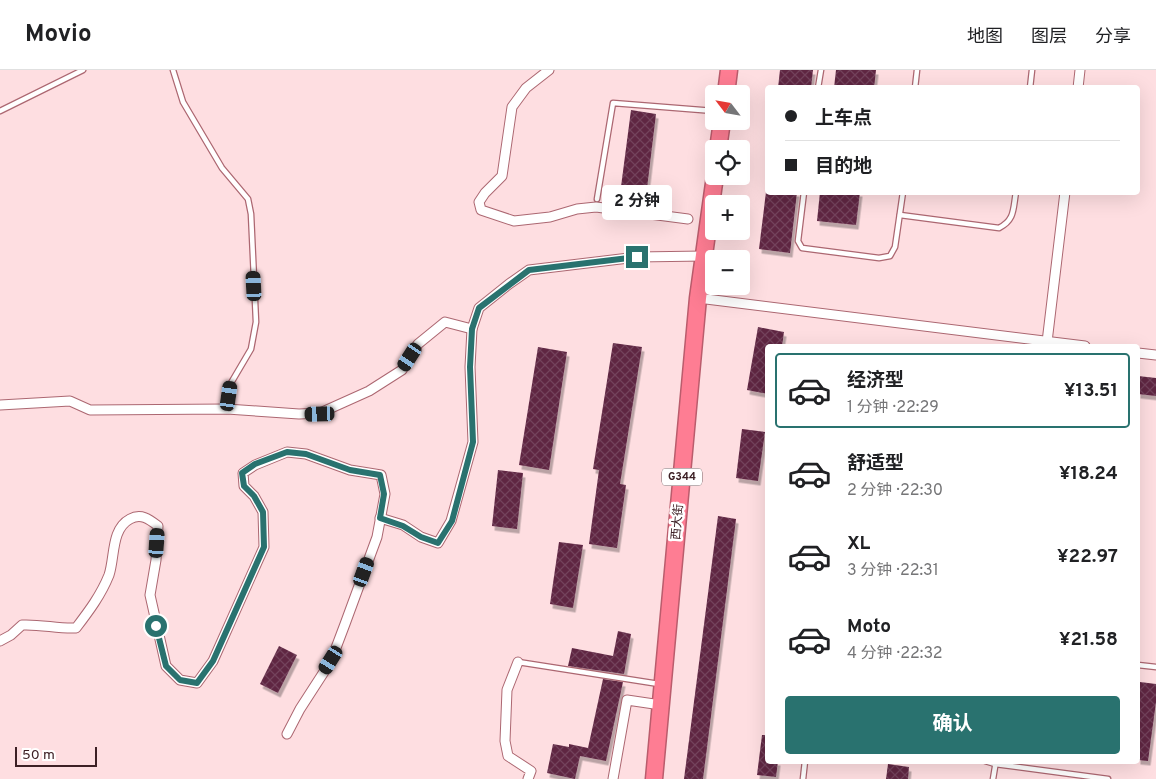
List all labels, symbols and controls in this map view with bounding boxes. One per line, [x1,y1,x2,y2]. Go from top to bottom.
text: Movio [25,20,92,50]
text: 地图 [967,26,1003,49]
text: 图层 [1031,26,1067,49]
text: 分享 [1095,26,1131,49]
north arrow [705,85,750,130]
map controls [705,85,750,295]
text: 上车点 [815,107,872,131]
button: locate [705,140,750,185]
text: 目的地 [815,155,872,179]
callout: 2 分钟 [602,184,672,220]
text: 2 分钟 [614,192,660,212]
button: + [705,195,750,240]
route end [626,246,648,268]
button: − [705,250,750,295]
car [245,271,262,301]
car [395,340,424,374]
icon: car [787,368,832,413]
text: 经济型 [847,369,904,393]
text: ¥13.51 [1064,379,1118,403]
car [219,380,238,412]
text: 1 分钟 · 22:29 [847,398,939,418]
car [304,406,335,422]
icon: car [787,451,832,496]
text: 舒适型 [847,452,904,476]
text: ¥18.24 [1059,462,1118,486]
road number: G344 [662,468,702,486]
text: 2 分钟 · 22:30 [847,481,943,501]
street label: 西大街 [668,503,688,541]
car [148,528,165,558]
text: XL [847,532,870,556]
icon: car [787,534,832,579]
text: ¥22.97 [1057,545,1118,569]
car [351,555,376,589]
text: 3 分钟 · 22:31 [847,561,939,581]
route start [145,615,167,637]
text: Moto [847,615,891,639]
icon: car [787,617,832,662]
text: ¥21.58 [1059,628,1118,652]
car [316,643,345,677]
text: 4 分钟 · 22:32 [847,644,943,664]
button: 确认 [785,696,1120,754]
scale bar [15,744,98,767]
text: 50 m [22,747,55,764]

